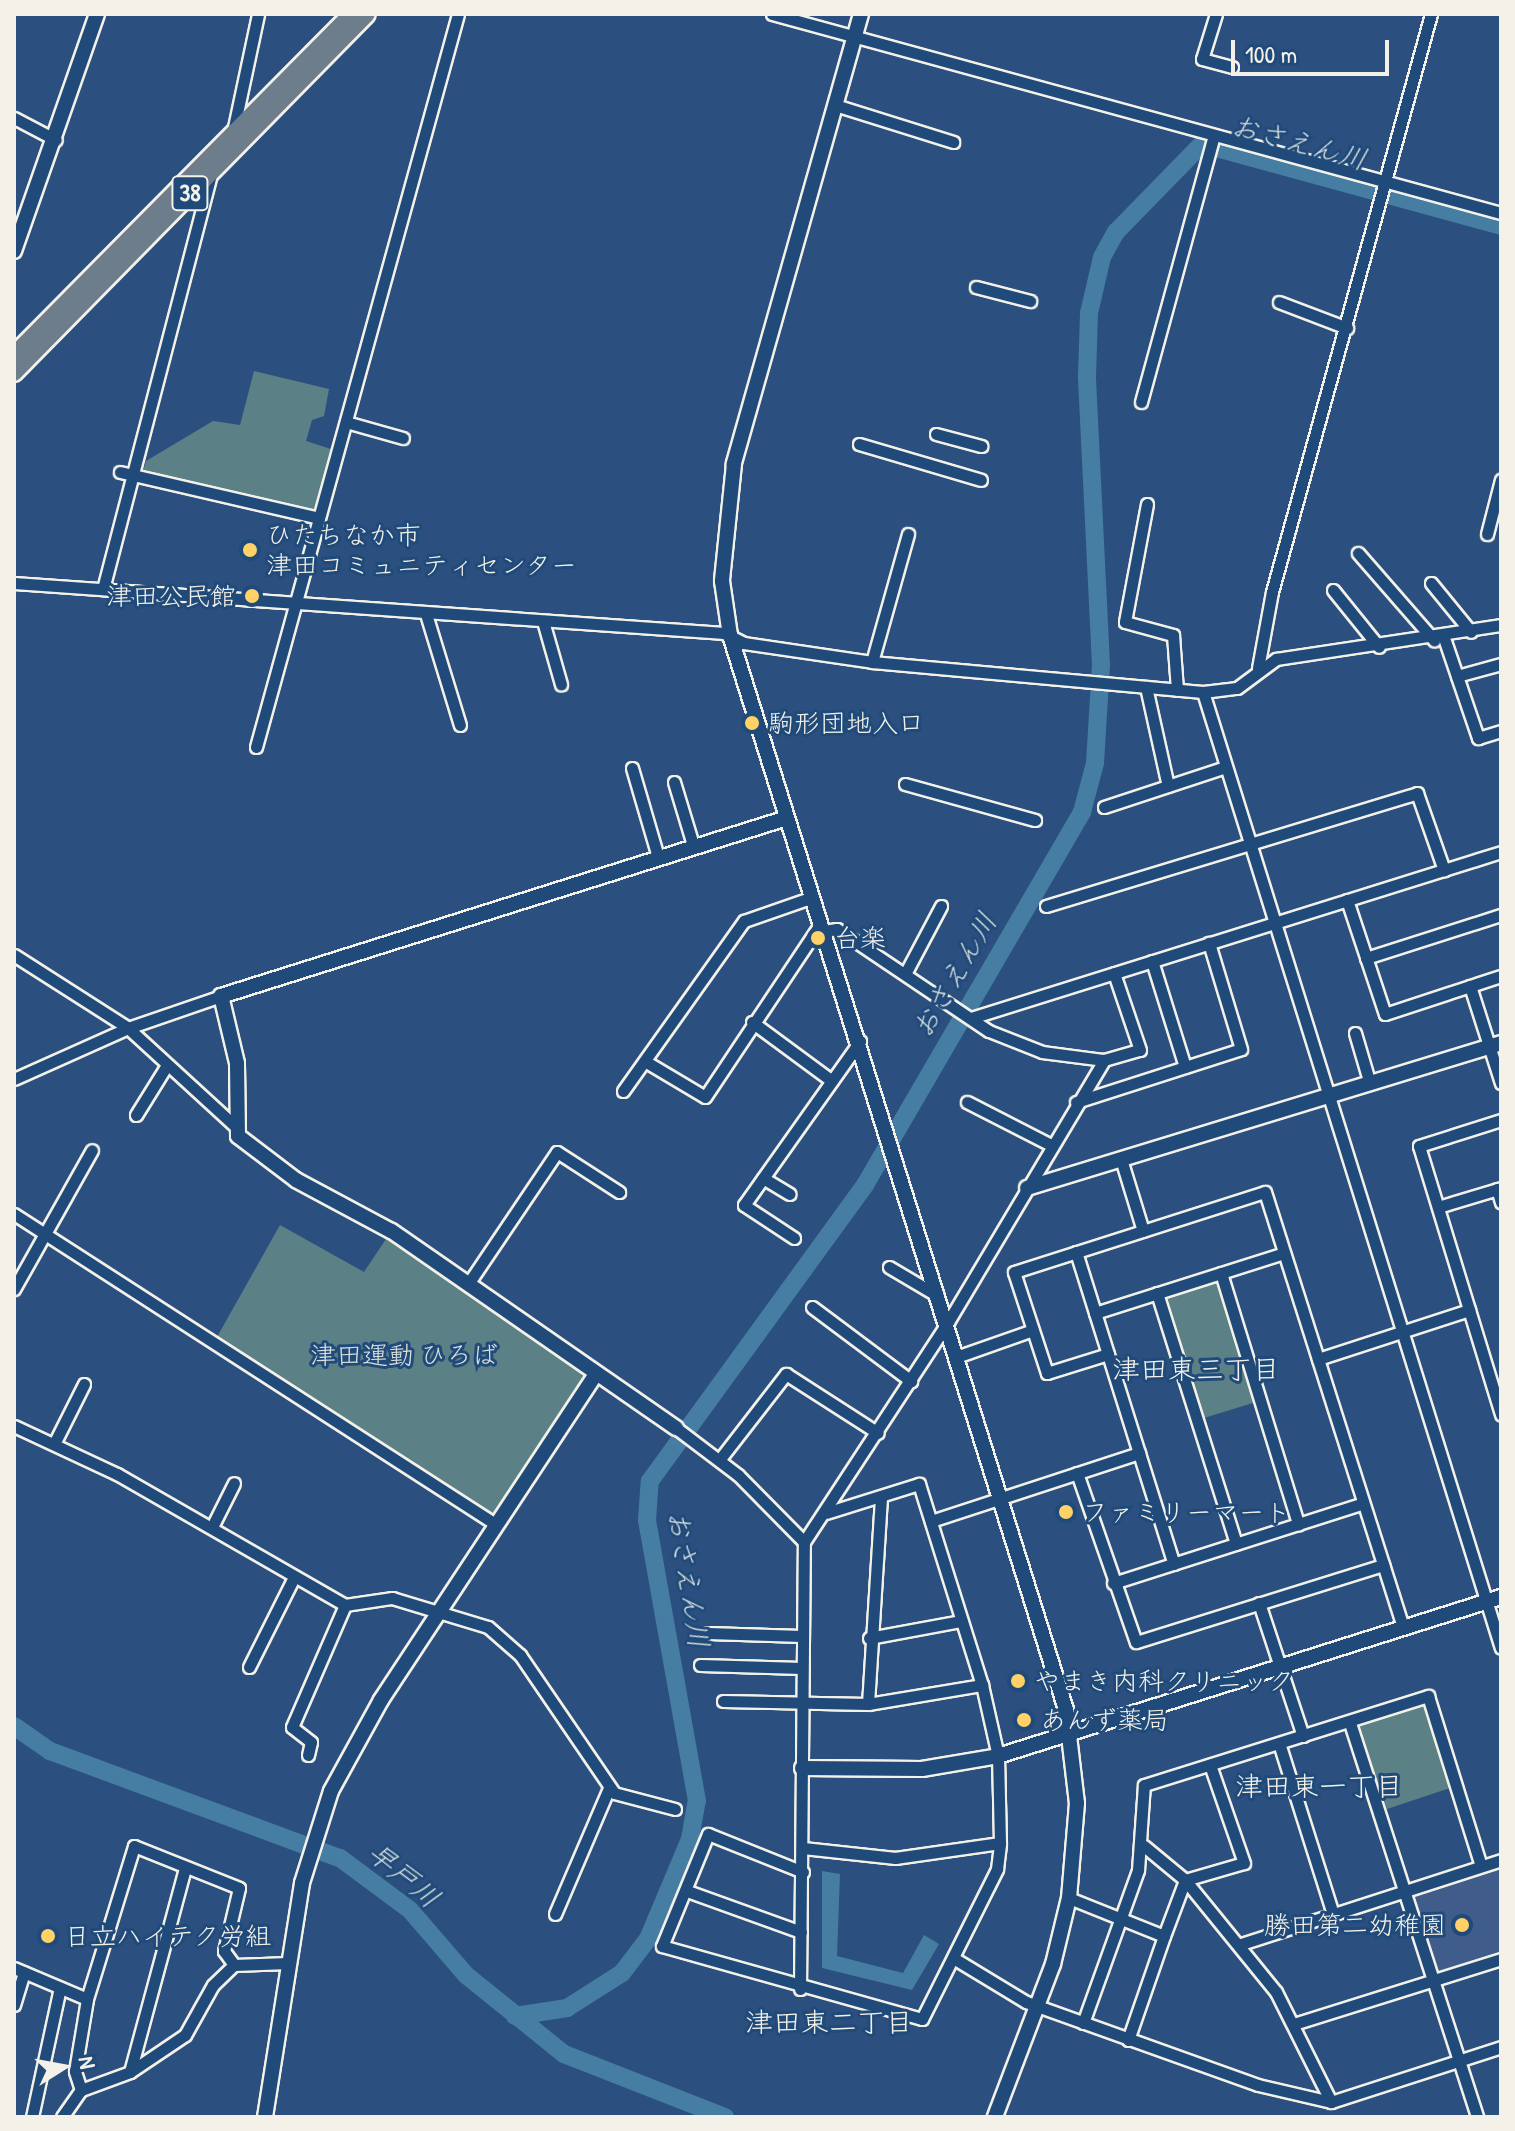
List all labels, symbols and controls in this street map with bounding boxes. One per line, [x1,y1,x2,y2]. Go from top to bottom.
scale bar [1235,24,1393,74]
text: 100 m [1245,38,1297,70]
water label: おさえん川 [1227,108,1371,176]
road number: 38 [170,173,210,213]
place label: ひたちなか市 津田コミュニティセンター [266,519,578,580]
marker: ひたちなか市 津田コミュニティセンター [241,541,259,559]
place label: 津田公民館 [106,580,236,612]
marker: 津田公民館 [243,587,261,605]
place label: 駒形団地入口 [768,707,924,739]
marker: 駒形団地入口 [743,714,761,732]
water label: おさえん川 [904,906,1004,1044]
place label: 台楽 [834,922,886,954]
marker: 台楽 [809,929,827,947]
park label: 津田運動 ひろば [310,1339,498,1371]
district label: 津田東三丁目 [1112,1352,1280,1386]
place label: ファミリーマート [1082,1496,1290,1528]
marker: ファミリーマート [1057,1503,1075,1521]
water label: おさえん川 [661,1507,717,1651]
place label: やまき内科クリニック [1034,1665,1294,1697]
marker: やまき内科クリニック [1009,1672,1027,1690]
place label: あんず薬局 [1040,1704,1170,1736]
marker: あんず薬局 [1015,1711,1033,1729]
district label: 津田東一丁目 [1235,1769,1403,1803]
water label: 早戸川 [361,1835,447,1915]
place label: 勝田第二幼稚園 [1264,1909,1446,1941]
marker: 勝田第二幼稚園 [1453,1916,1471,1934]
place label: 日立ハイテク労組 [64,1920,272,1952]
marker: 日立ハイテク労組 [39,1927,57,1945]
district label: 津田東二丁目 [745,2005,913,2039]
north arrow [24,2027,104,2107]
text: N [72,2054,103,2071]

